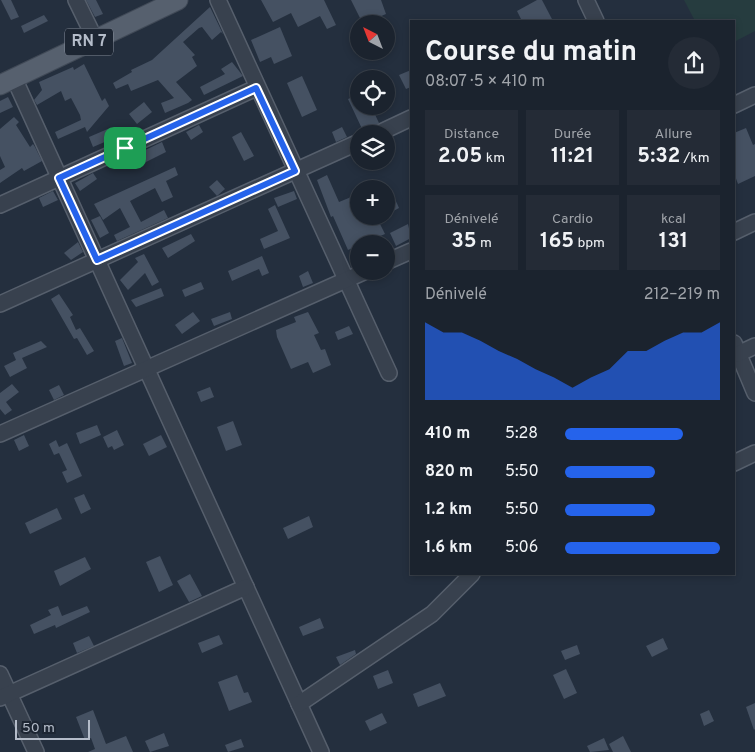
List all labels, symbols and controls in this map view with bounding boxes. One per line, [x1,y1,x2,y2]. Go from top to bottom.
north arrow [350,15,395,60]
map controls [350,15,395,280]
road number: RN 7 [65,28,113,56]
text: Course du matin [425,35,637,71]
button: share [668,37,720,89]
button: locate [350,70,395,115]
text: 08:07 · 5 × 410 m [425,72,545,92]
button: layers [350,125,395,170]
text: Distance [444,126,499,143]
text: Durée [554,126,591,143]
text: Allure [655,126,692,143]
pin [104,127,146,169]
icon: arrive [111,134,139,162]
text: 2.05 [438,143,482,170]
text: 11:21 [551,143,594,170]
text: 5:32 [637,143,680,170]
text: km [482,150,505,167]
text: /km [680,150,710,167]
button: + [350,180,395,225]
text: Dénivelé [444,211,499,228]
text: Cardio [552,211,593,228]
text: kcal [661,211,686,228]
text: 35 [451,228,477,255]
text: 165 [540,228,574,255]
text: 131 [659,228,688,255]
button: − [350,235,395,280]
text: m [477,235,492,252]
text: bpm [574,235,605,252]
text: Dénivelé [425,285,487,305]
text: 212–219 m [644,285,720,305]
text: 410 m [425,424,470,444]
text: 5:28 [505,424,538,444]
text: 820 m [425,462,473,482]
text: 5:50 [505,462,539,482]
text: 1.2 km [425,500,472,520]
text: 5:50 [505,500,539,520]
text: 1.6 km [425,538,472,558]
text: 5:06 [505,538,538,558]
scale bar [15,717,90,740]
text: 50 m [22,720,55,737]

